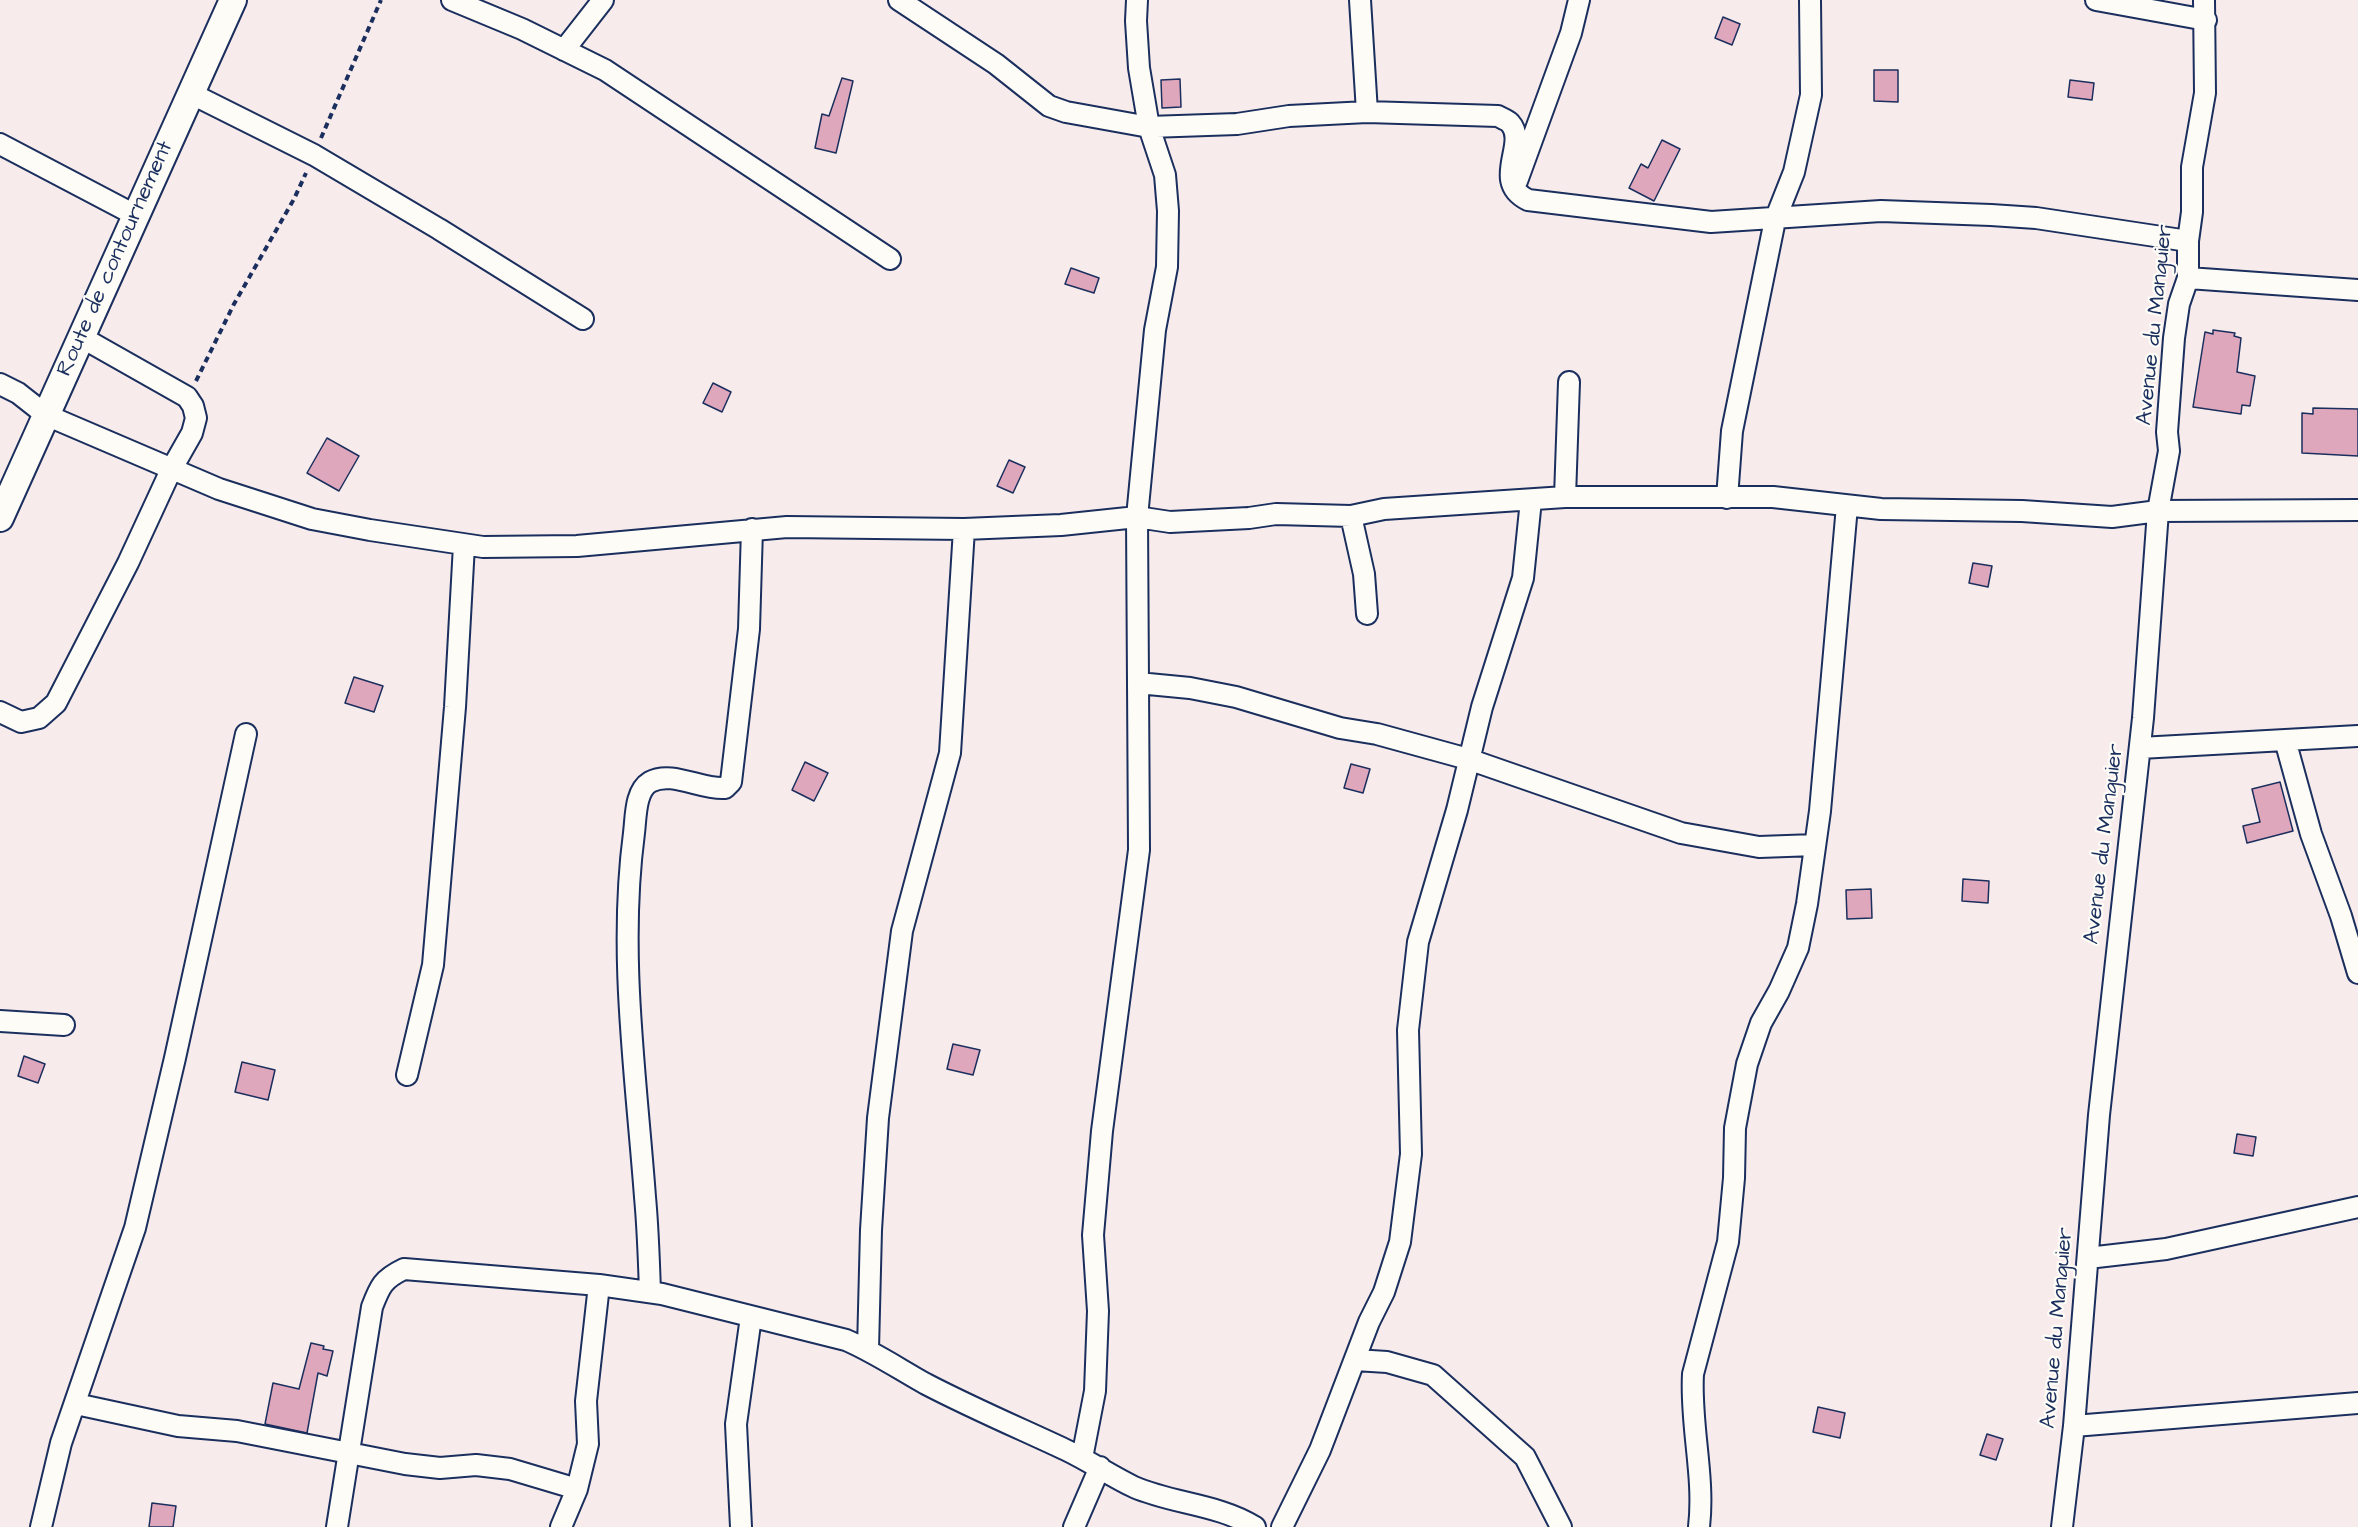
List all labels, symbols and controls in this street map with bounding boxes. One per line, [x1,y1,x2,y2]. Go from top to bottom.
street label: Route de contournement [52,137,180,381]
street label: Avenue du Manguier [2132,223,2180,427]
street label: Avenue du Manguier [2080,742,2130,946]
street label: Avenue du Manguier [2036,1226,2080,1430]

